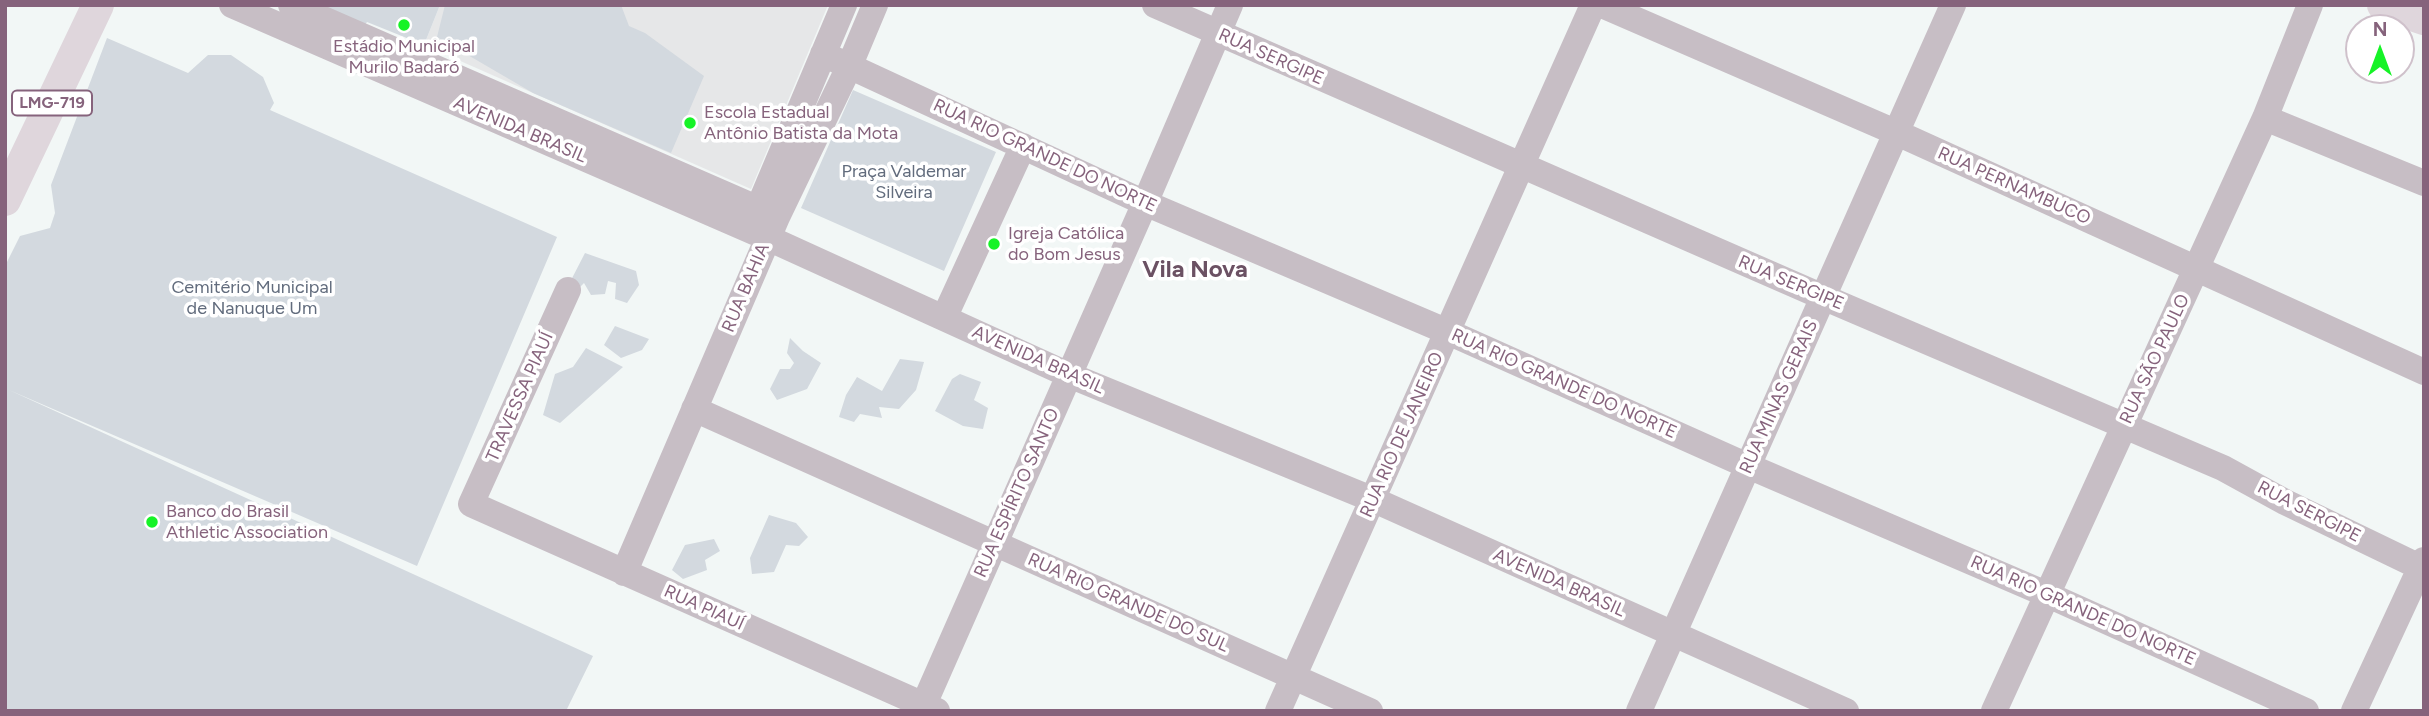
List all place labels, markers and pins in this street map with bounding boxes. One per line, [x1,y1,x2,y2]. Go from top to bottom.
marker: Estádio Municipal Murilo Badaró [396,17,412,33]
place label: Estádio Municipal Murilo Badaró [333,36,475,78]
place label: Escola Estadual Antônio Batista da Mota [704,102,898,144]
marker: Escola Estadual Antônio Batista da Mota [682,115,698,131]
place label: Igreja Católica do Bom Jesus [1008,223,1124,266]
marker: Igreja Católica do Bom Jesus [986,236,1002,252]
place label: Banco do Brasil Athletic Association [166,501,328,544]
marker: Banco do Brasil Athletic Association [144,514,160,530]

